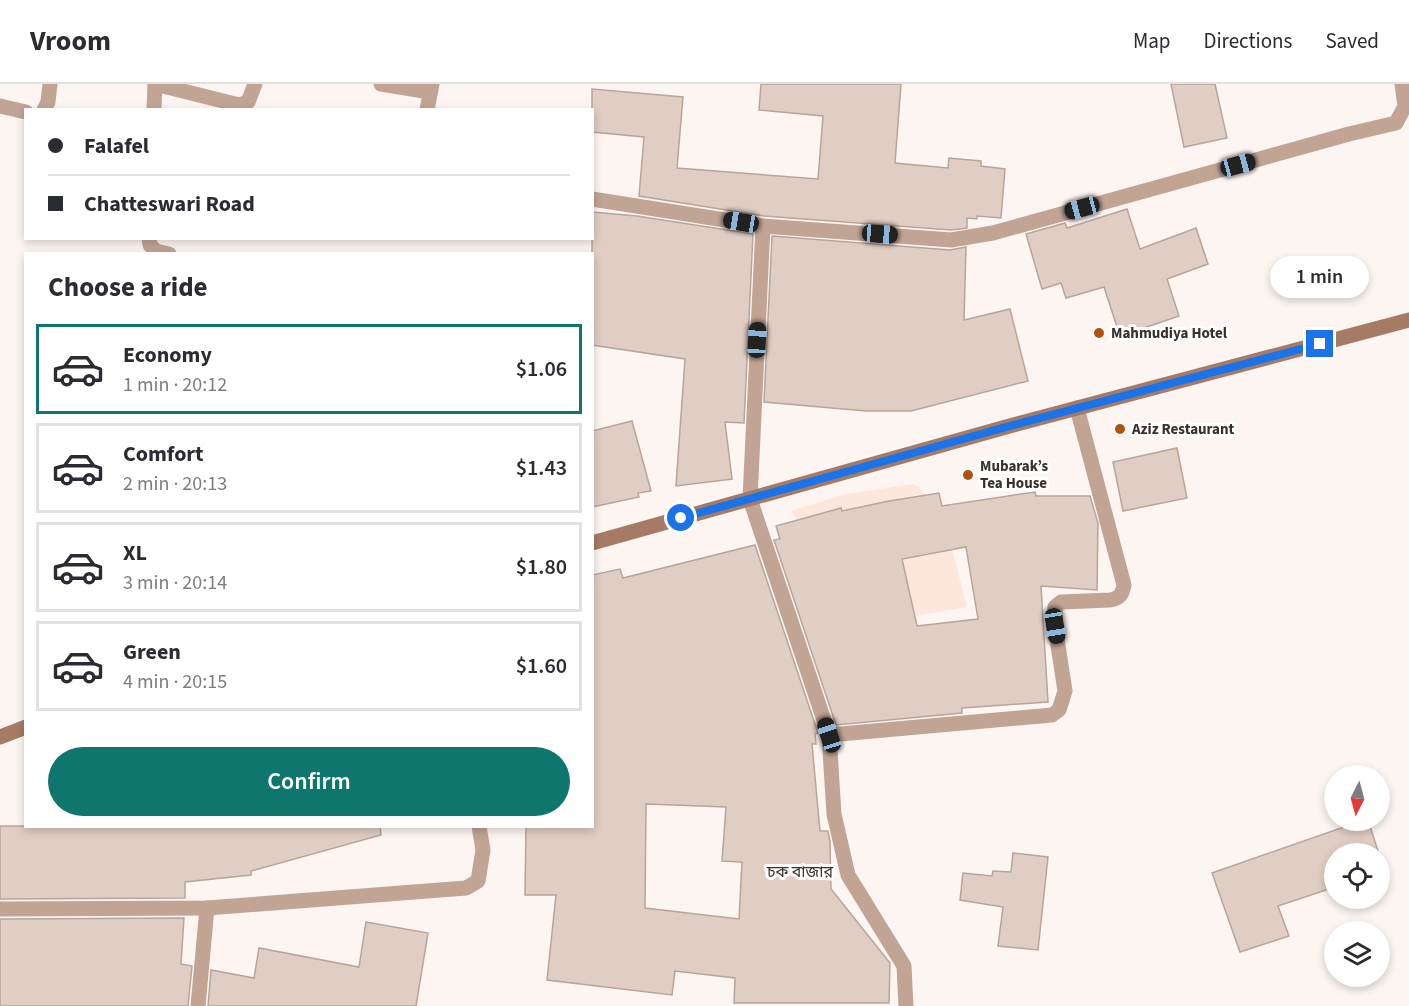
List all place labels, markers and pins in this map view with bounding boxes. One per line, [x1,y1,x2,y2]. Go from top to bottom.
place label: Mahmudiya Hotel [1111,323,1228,344]
marker: Mahmudiya Hotel [1092,326,1106,340]
place label: Aziz Restaurant [1131,419,1235,440]
marker: Aziz Restaurant [1113,422,1127,436]
place label: Mubarak’s Tea House [980,456,1049,494]
marker: Mubarak’s Tea House [961,468,975,482]

